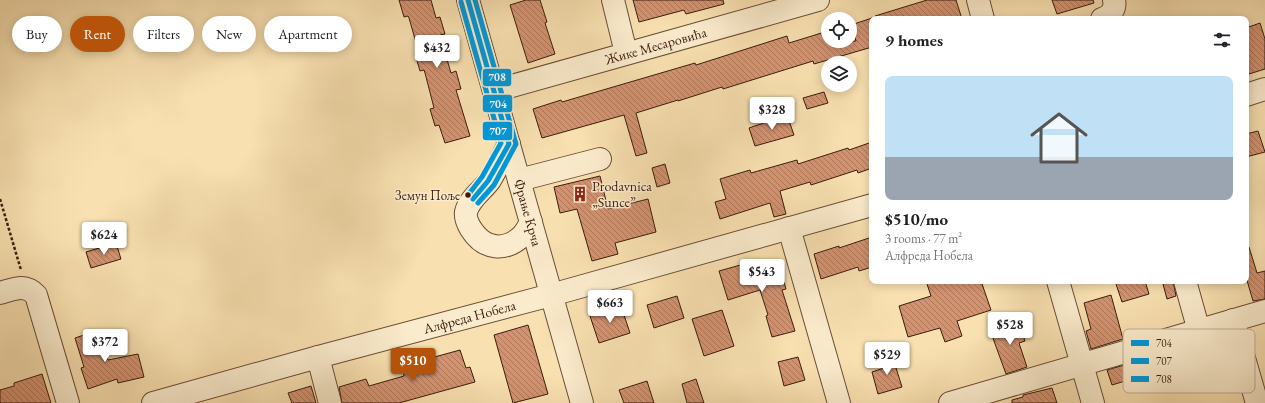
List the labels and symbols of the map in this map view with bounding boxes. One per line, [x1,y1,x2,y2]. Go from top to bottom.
street label: Жике Месаровића [602,23,709,69]
pin: $432 [413,35,461,69]
line badge: 708 [482,68,512,87]
text: 708 [488,70,506,84]
line badge: 704 [482,94,513,113]
text: 704 [489,97,507,111]
pin: $328 [748,97,796,131]
line badge: 707 [482,121,513,141]
text: 707 [489,124,507,138]
street label: Фрање Крча [510,177,546,249]
place label: Prodavnica „Sunce” [592,177,652,211]
building icon: Prodavnica „Sunce” [571,185,589,203]
place label: Земун Поље [395,187,460,204]
marker: Земун Поље [463,190,473,200]
pin: $624 [80,222,128,256]
pin: $543 [738,259,786,293]
pin: $663 [586,290,634,324]
street label: Алфреда Нобела [420,296,518,338]
pin: $528 [986,312,1034,346]
pin: $372 [81,329,129,363]
legend [1123,329,1255,393]
text: 704 [1156,336,1173,350]
pin: $529 [863,342,911,376]
pin: $510 [389,348,437,382]
text: 707 [1156,354,1173,368]
text: 708 [1156,372,1172,386]

